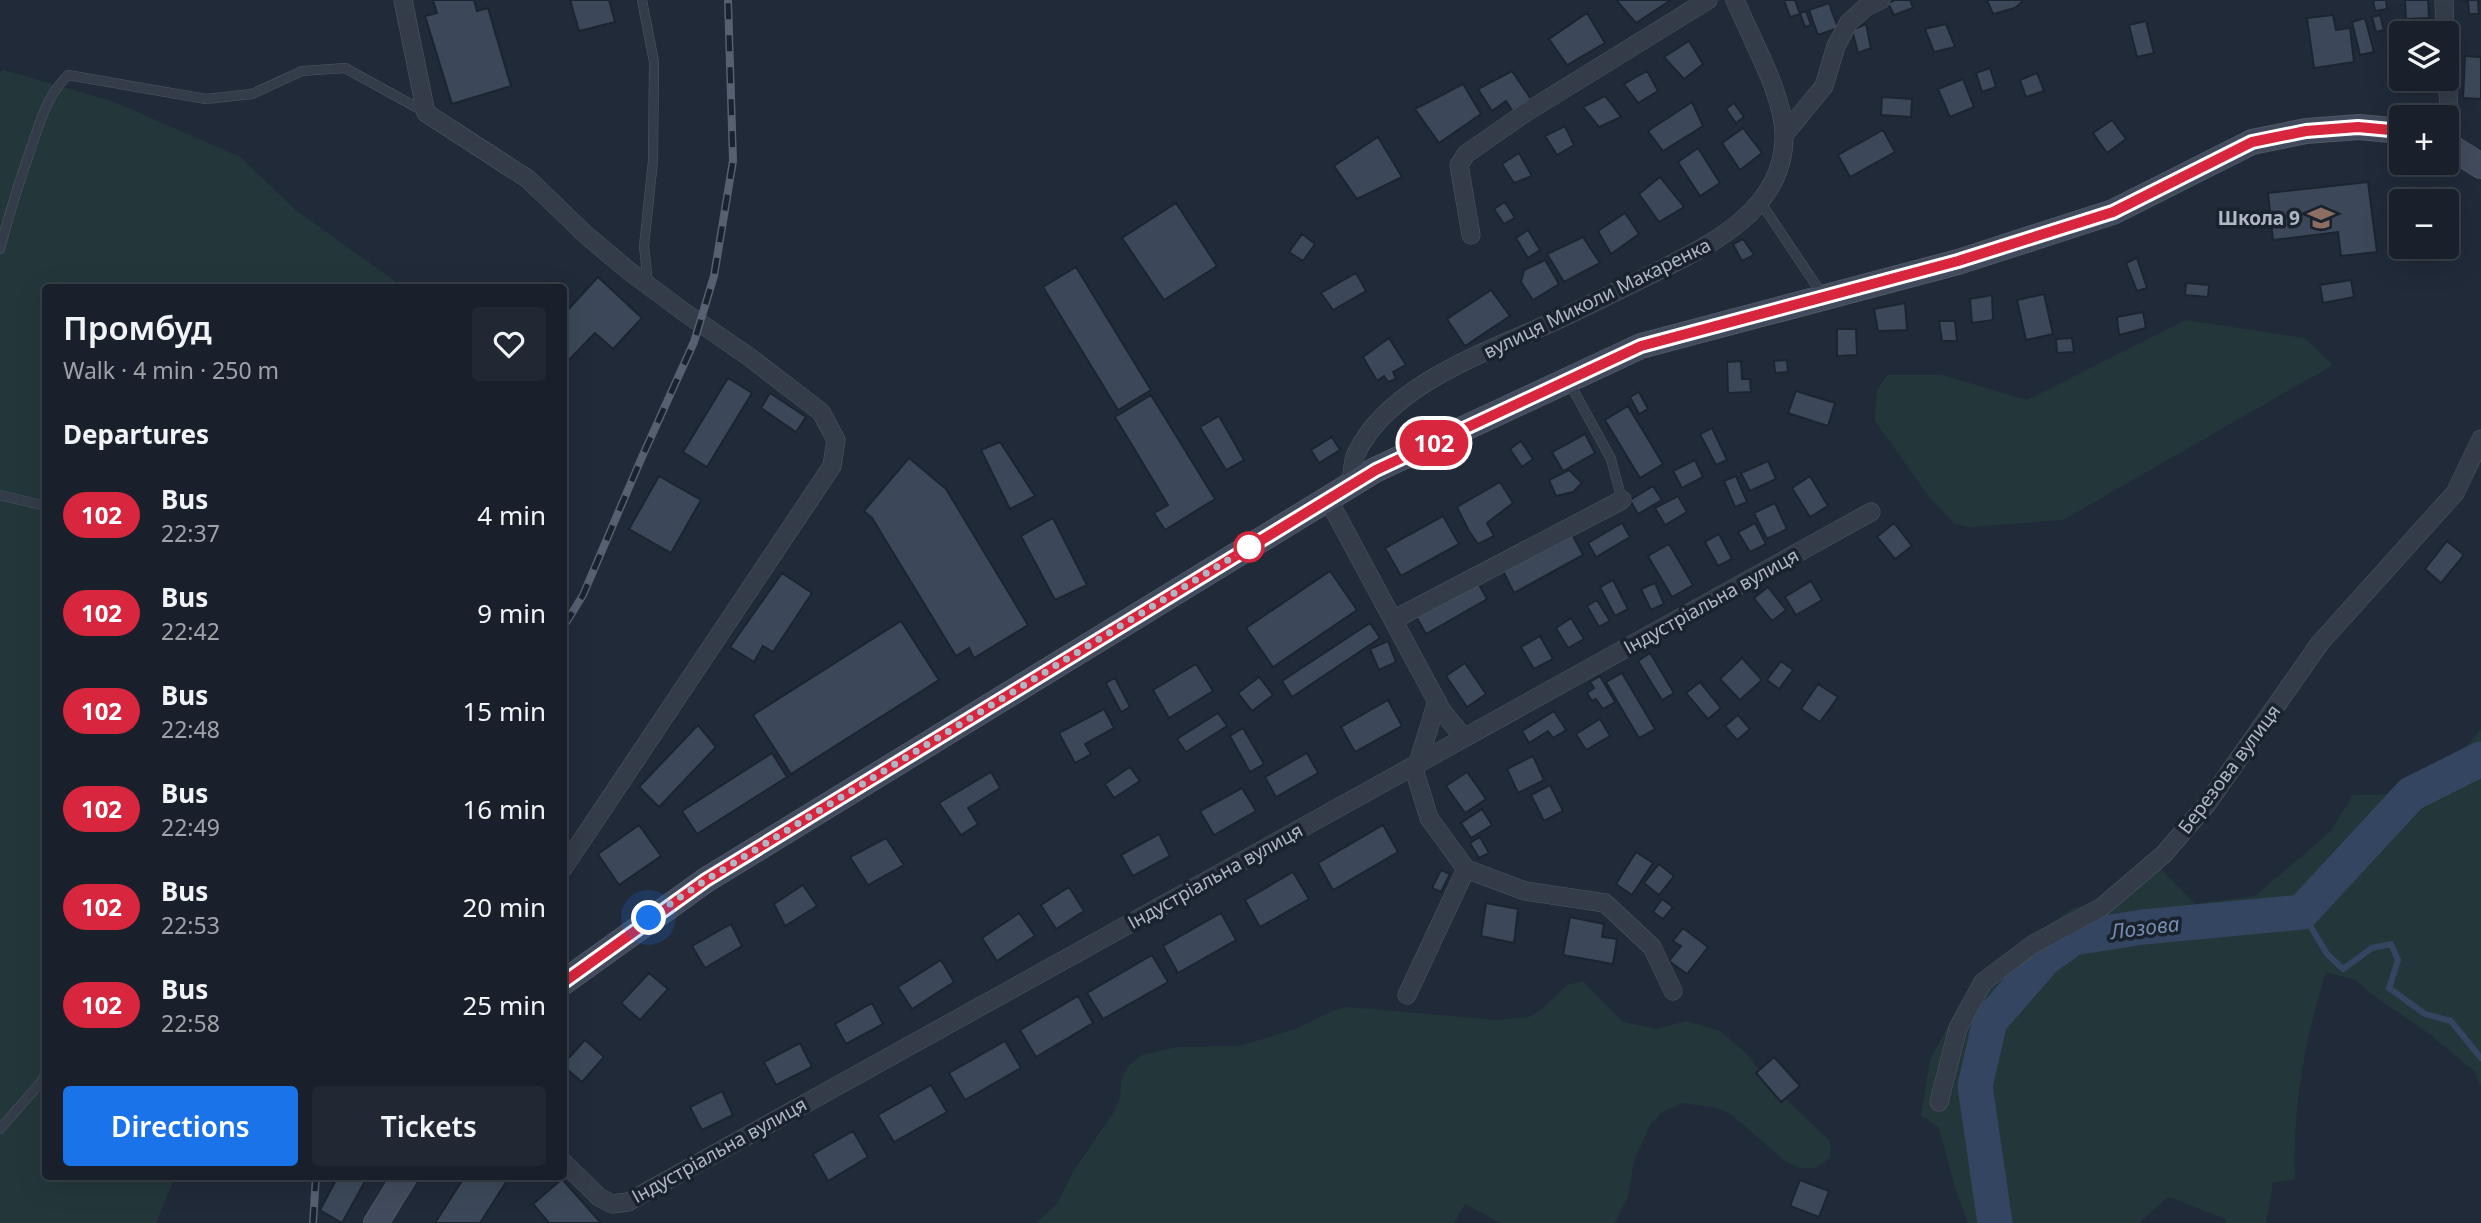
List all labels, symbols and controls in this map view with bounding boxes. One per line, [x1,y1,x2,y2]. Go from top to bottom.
map controls [2389,21,2459,259]
button: layers [2389,21,2459,91]
button: + [2389,105,2459,175]
button: − [2389,189,2459,259]
school or university icon: Школа 9 [2306,203,2336,233]
place label: Школа 9 [2218,205,2300,231]
street label: вулиця Миколи Макаренка [1479,232,1715,364]
text: Промбуд [63,305,212,350]
button: heart [472,307,546,381]
text: Walk · 4 min · 250 m [63,354,279,386]
text: Departures [63,416,209,452]
line badge: 102 [1394,420,1474,466]
text: 102 [1413,426,1455,459]
text: Bus [161,481,208,517]
text: 4 min [477,497,546,533]
text: 102 [81,498,122,531]
text: 22:37 [161,517,220,549]
unlabelled marker [1234,532,1264,562]
street label: Індустріальна вулиця [1619,542,1803,660]
text: Bus [161,579,208,615]
text: 9 min [477,595,546,631]
text: 102 [81,596,122,629]
text: 22:42 [161,615,220,647]
text: Bus [161,677,208,713]
text: 15 min [462,693,546,729]
text: 102 [81,694,122,727]
street label: Березова вулиця [2172,699,2286,839]
text: 22:48 [161,713,220,745]
text: Bus [161,775,208,811]
text: 16 min [462,791,546,827]
text: 102 [81,792,122,825]
text: 22:49 [161,811,220,843]
street label: Індустріальна вулиця [1123,817,1307,935]
text: Bus [161,873,208,909]
text: 20 min [462,889,546,925]
text: 102 [81,890,122,923]
your location [631,900,666,935]
text: 22:53 [161,909,220,941]
water label: Лозова [2108,909,2181,945]
text: Bus [161,971,208,1007]
text: 25 min [462,987,546,1023]
text: 102 [81,988,122,1021]
text: 22:58 [161,1007,220,1039]
button: Directions [63,1086,298,1166]
button: Tickets [312,1086,546,1166]
street label: Індустріальна вулиця [627,1091,811,1209]

